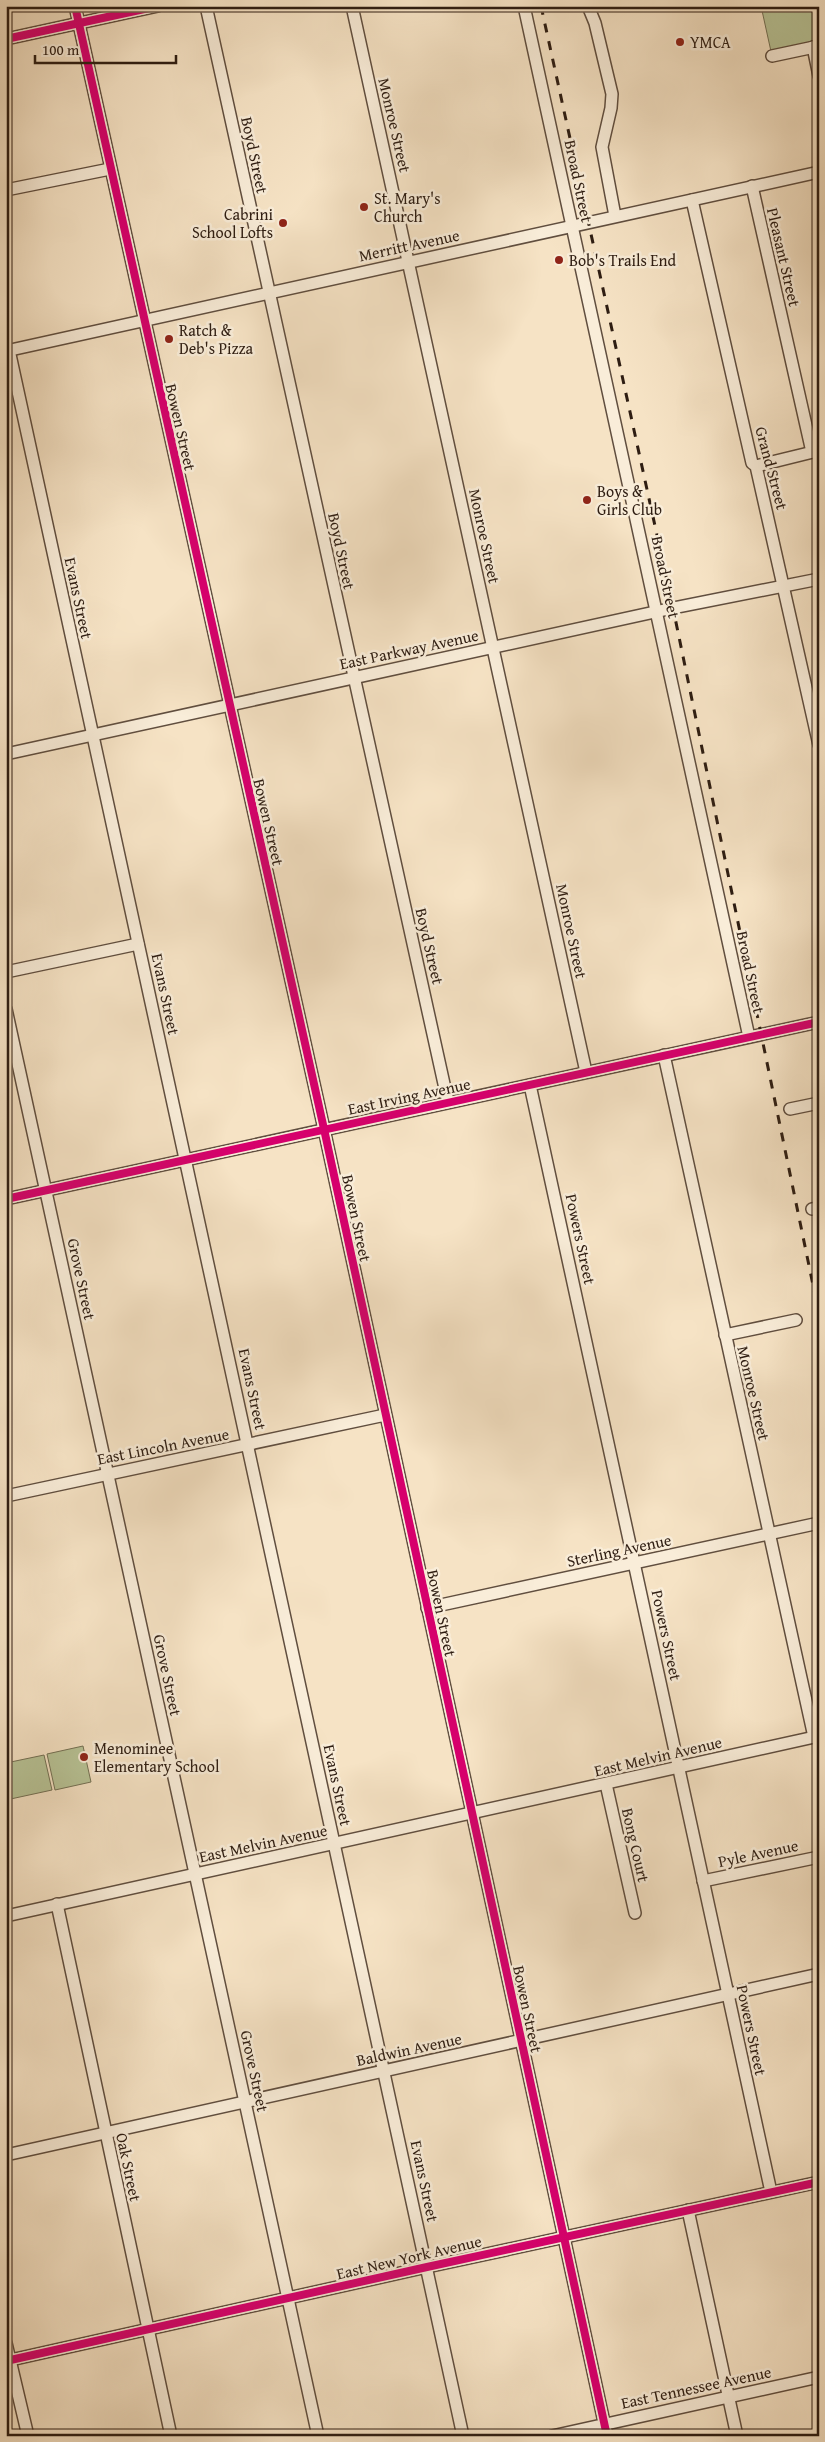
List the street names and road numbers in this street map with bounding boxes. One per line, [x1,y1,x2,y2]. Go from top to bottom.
street label: Monroe Street [372,75,418,175]
street label: Boyd Street [235,114,275,196]
street label: Broad Street [559,138,600,225]
street label: Pleasant Street [761,205,807,309]
street label: Merritt Avenue [356,223,462,267]
street label: Bowen Street [159,381,203,473]
street label: Grand Street [749,424,795,512]
street label: Monroe Street [463,486,507,586]
street label: Boyd Street [322,510,362,592]
street label: Broad Street [646,534,687,621]
street label: Evans Street [59,555,99,641]
street label: East Parkway Avenue [337,623,481,675]
street label: Bowen Street [247,776,291,868]
street label: Monroe Street [550,881,594,981]
street label: Boyd Street [410,905,451,987]
street label: Broad Street [731,929,772,1016]
street label: Evans Street [146,951,186,1037]
street label: East Irving Avenue [345,1071,473,1121]
street label: Bowen Street [336,1172,378,1264]
street label: Powers Street [560,1192,602,1287]
street label: Grove Street [62,1236,102,1322]
street label: Monroe Street [731,1343,777,1443]
street label: Evans Street [233,1346,273,1432]
street label: East Lincoln Avenue [95,1421,231,1471]
street label: Sterling Avenue [565,1527,673,1573]
street label: Bowen Street [421,1567,463,1659]
street label: Powers Street [646,1588,688,1683]
street label: Grove Street [148,1632,188,1718]
street label: East Melvin Avenue [592,1730,724,1782]
street label: Evans Street [318,1742,358,1828]
street label: Bong Court [616,1806,656,1885]
street label: East Melvin Avenue [197,1818,329,1868]
street label: Pyle Avenue [716,1833,800,1873]
street label: Bowen Street [507,1963,549,2055]
street label: Powers Street [731,1983,773,2078]
street label: Baldwin Avenue [354,2026,464,2072]
street label: Grove Street [235,2028,275,2114]
street label: Oak Street [110,2131,148,2204]
street label: Evans Street [405,2138,445,2224]
street label: East New York Avenue [334,2229,484,2285]
street label: East Tennessee Avenue [619,2359,773,2415]

